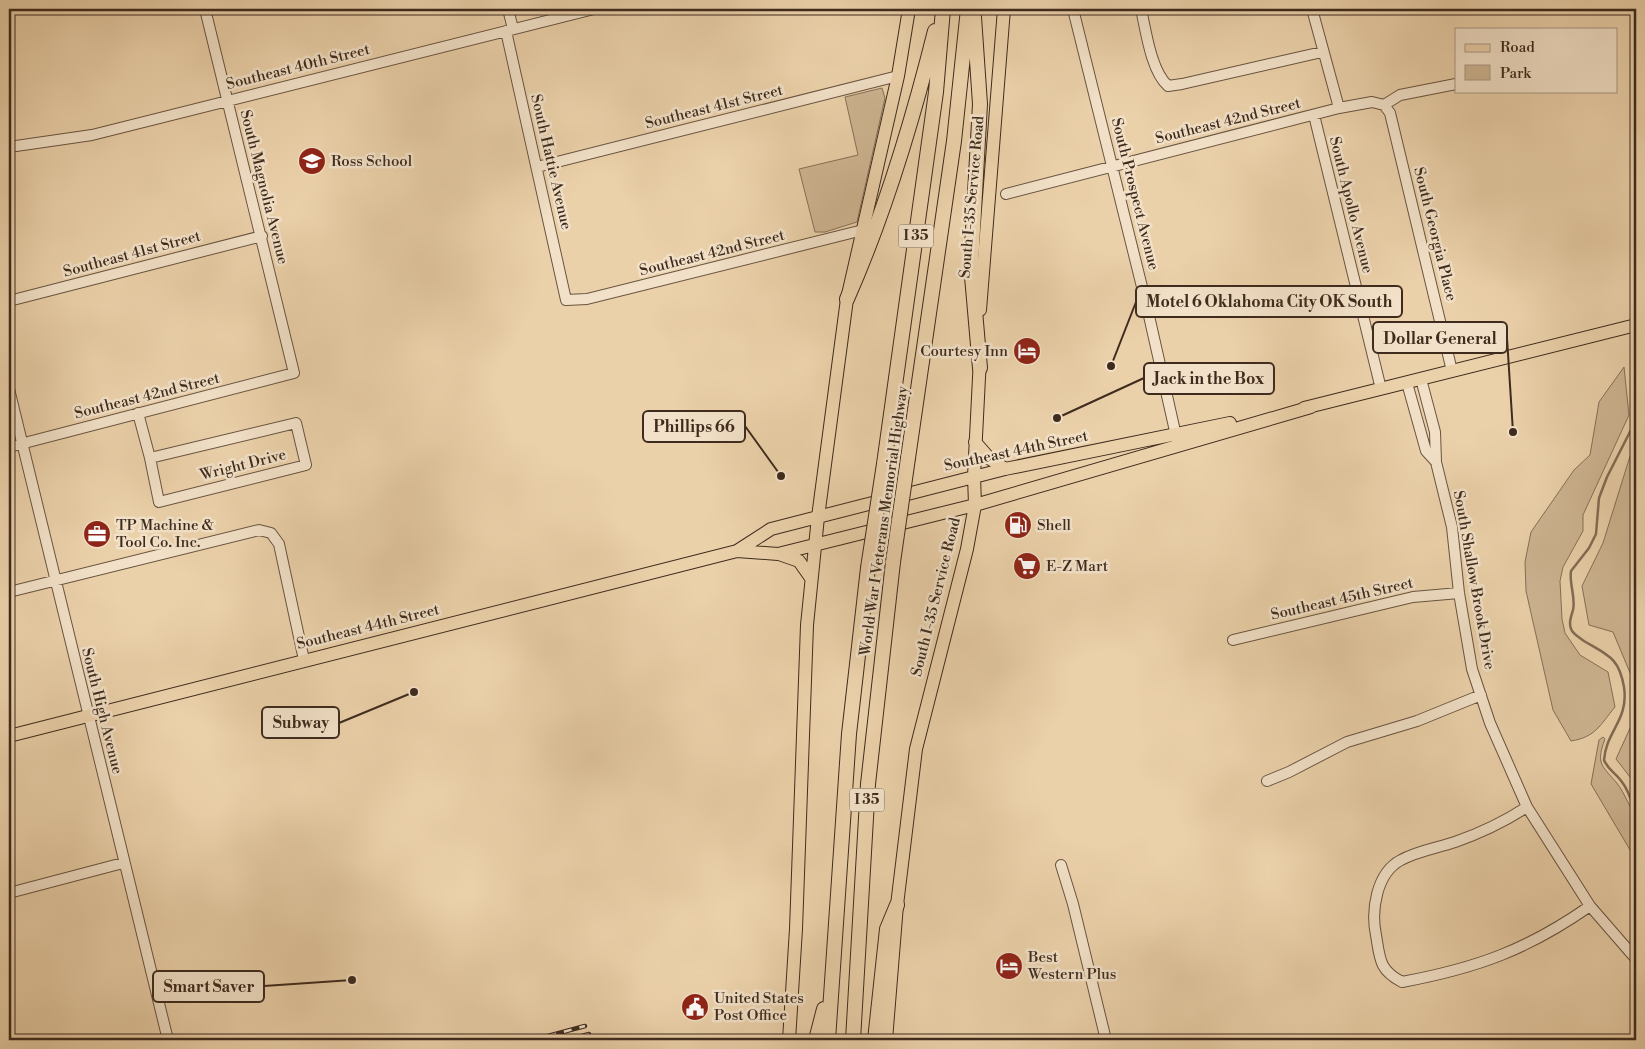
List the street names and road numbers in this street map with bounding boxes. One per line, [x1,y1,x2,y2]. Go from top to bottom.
street label: Southeast 40th Street [224,40,372,94]
street label: Southeast 41st Street [643,81,786,133]
street label: South Hattie Avenue [526,92,576,232]
street label: Southeast 42nd Street [1153,94,1303,148]
street label: South Magnolia Avenue [236,108,292,266]
street label: South I-35 Service Road [955,114,989,279]
street label: South Prospect Avenue [1107,116,1163,272]
street label: South Apollo Avenue [1325,135,1377,275]
street label: South Georgia Place [1409,165,1461,303]
road number: I 35 [898,225,934,248]
street label: Southeast 41st Street [61,226,203,281]
street label: Southeast 42nd Street [637,226,787,280]
street label: Southeast 42nd Street [72,369,222,423]
street label: World War I Veterans Memorial Highway [856,384,912,658]
street label: Southeast 44th Street [942,426,1090,476]
street label: Wright Drive [197,445,288,485]
street label: South Shallow Brook Drive [1449,489,1499,671]
street label: South I-35 Service Road [907,515,965,678]
street label: Southeast 45th Street [1269,573,1416,625]
street label: Southeast 44th Street [295,600,442,654]
street label: South High Avenue [77,646,127,776]
road number: I 35 [850,788,884,812]

